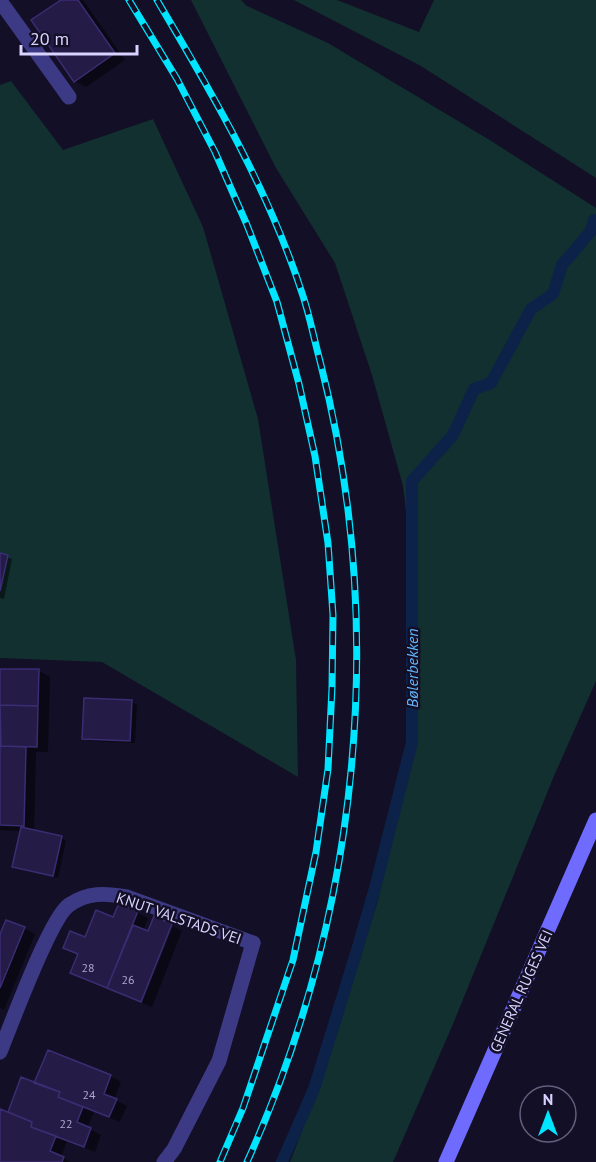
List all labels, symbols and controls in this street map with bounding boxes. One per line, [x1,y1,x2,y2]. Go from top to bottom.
scale bar [21,18,136,56]
text: 20 m [30,27,69,50]
water label: Bølerbekken [402,628,422,708]
street label: KNUT VALSTADS VEI [114,888,244,948]
street label: GENERAL RUGES VEI [485,927,557,1055]
house number: 28 [81,960,95,975]
house number: 26 [121,972,135,987]
north arrow [518,1084,578,1144]
house number: 24 [82,1087,96,1102]
text: N [543,1089,553,1109]
house number: 22 [59,1116,73,1131]

